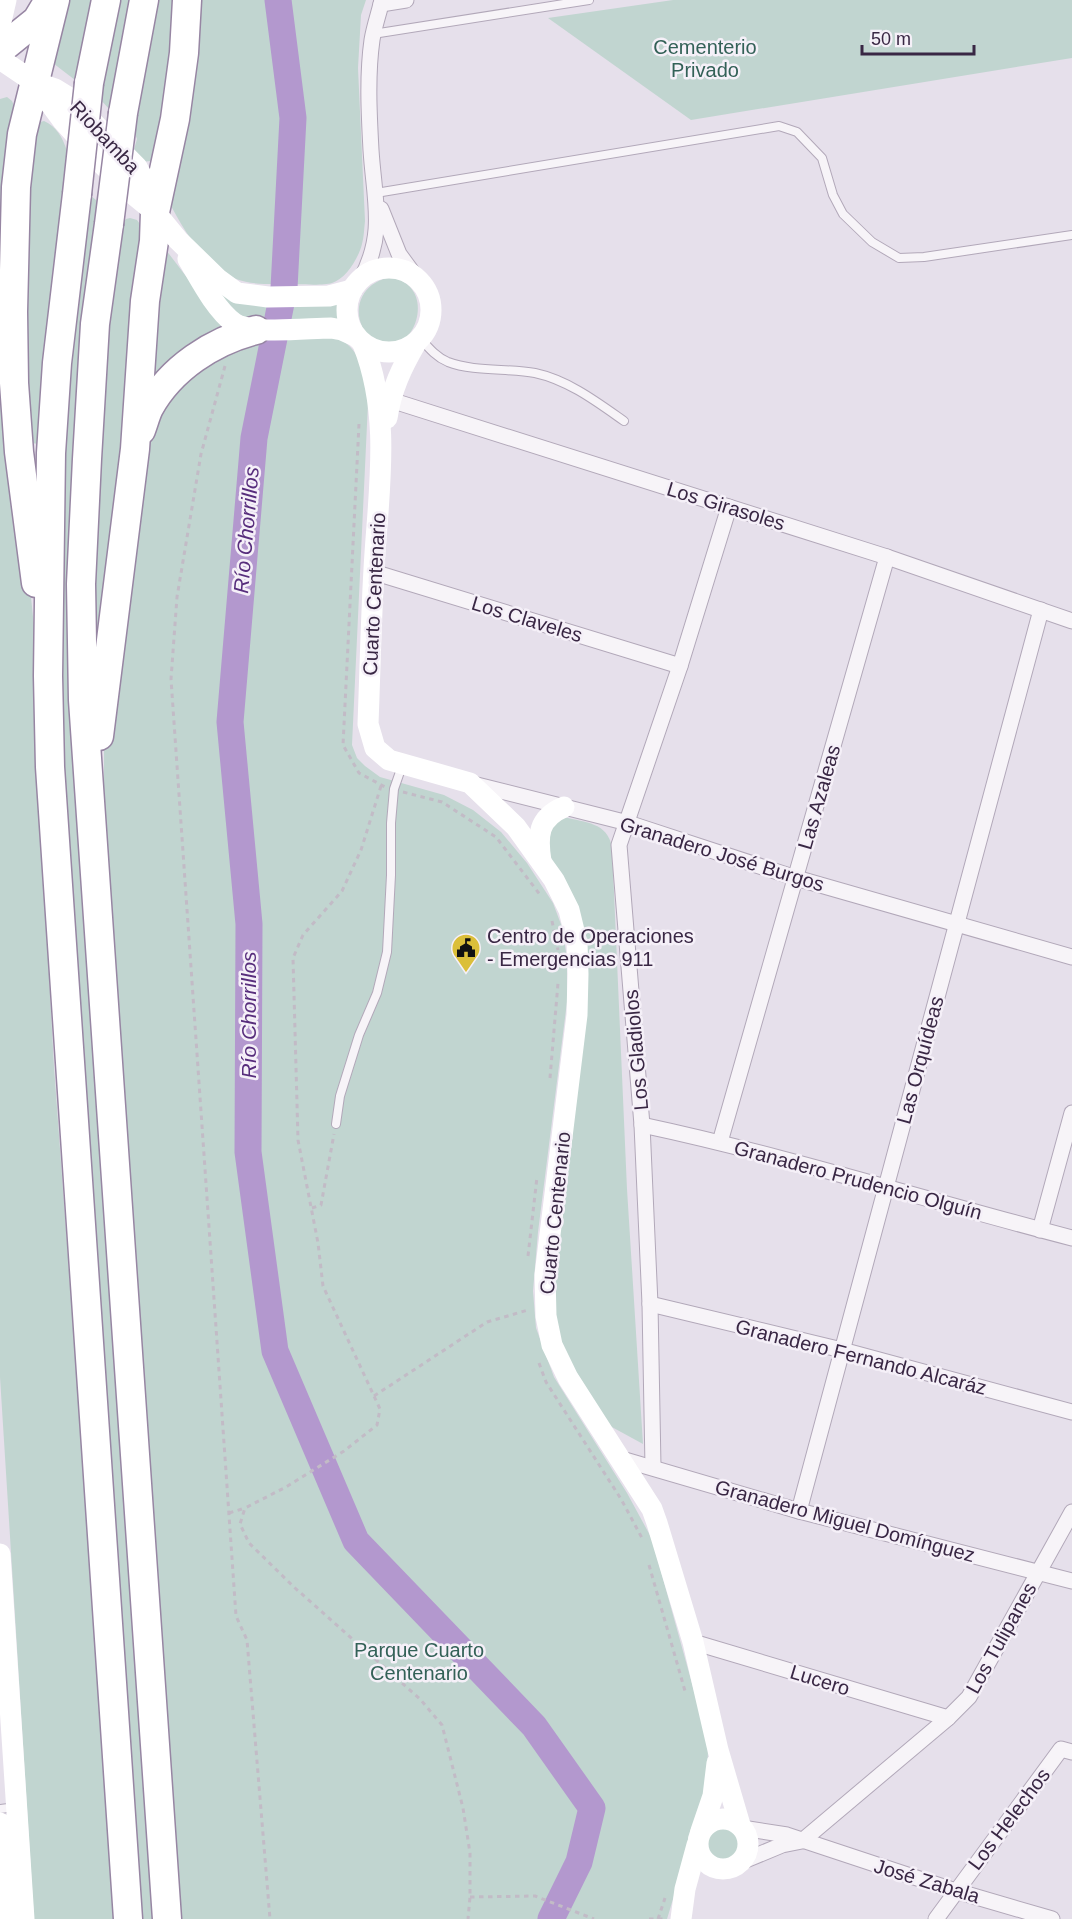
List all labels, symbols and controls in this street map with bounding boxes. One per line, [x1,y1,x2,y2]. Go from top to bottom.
scale bar [862,18,974,56]
text: 50 m [871,29,911,49]
park label: Cementerio Privado [653,36,757,81]
street label: Riobamba [66,96,145,178]
water label: Río Chorrillos [229,465,263,594]
street label: Los Girasoles [664,478,788,534]
street label: Cuarto Centenario [359,512,389,676]
street label: Los Claveles [469,592,585,646]
street label: Las Azaleas [794,742,844,852]
street label: Granadero José Burgos [617,812,827,896]
place label: Centro de Operaciones - Emergencias 911 [487,925,694,970]
public building icon: Centro de Operaciones - Emergencias 911 [450,932,482,974]
water label: Río Chorrillos [237,951,260,1079]
street label: Los Gladiolos [620,989,652,1111]
street label: Las Orquídeas [892,994,948,1126]
street label: Cuarto Centenario [536,1131,574,1295]
street label: Granadero Prudencio Olguín [732,1136,984,1224]
street label: Granadero Fernando Alcaráz [733,1315,989,1399]
street label: Granadero Miguel Domínguez [713,1476,977,1566]
street label: Los Tulipanes [961,1579,1041,1697]
park label: Parque Cuarto Centenario [354,1639,484,1684]
street label: Lucero [788,1661,852,1699]
street label: Los Helechos [964,1764,1054,1874]
street label: José Zabala [872,1855,983,1908]

